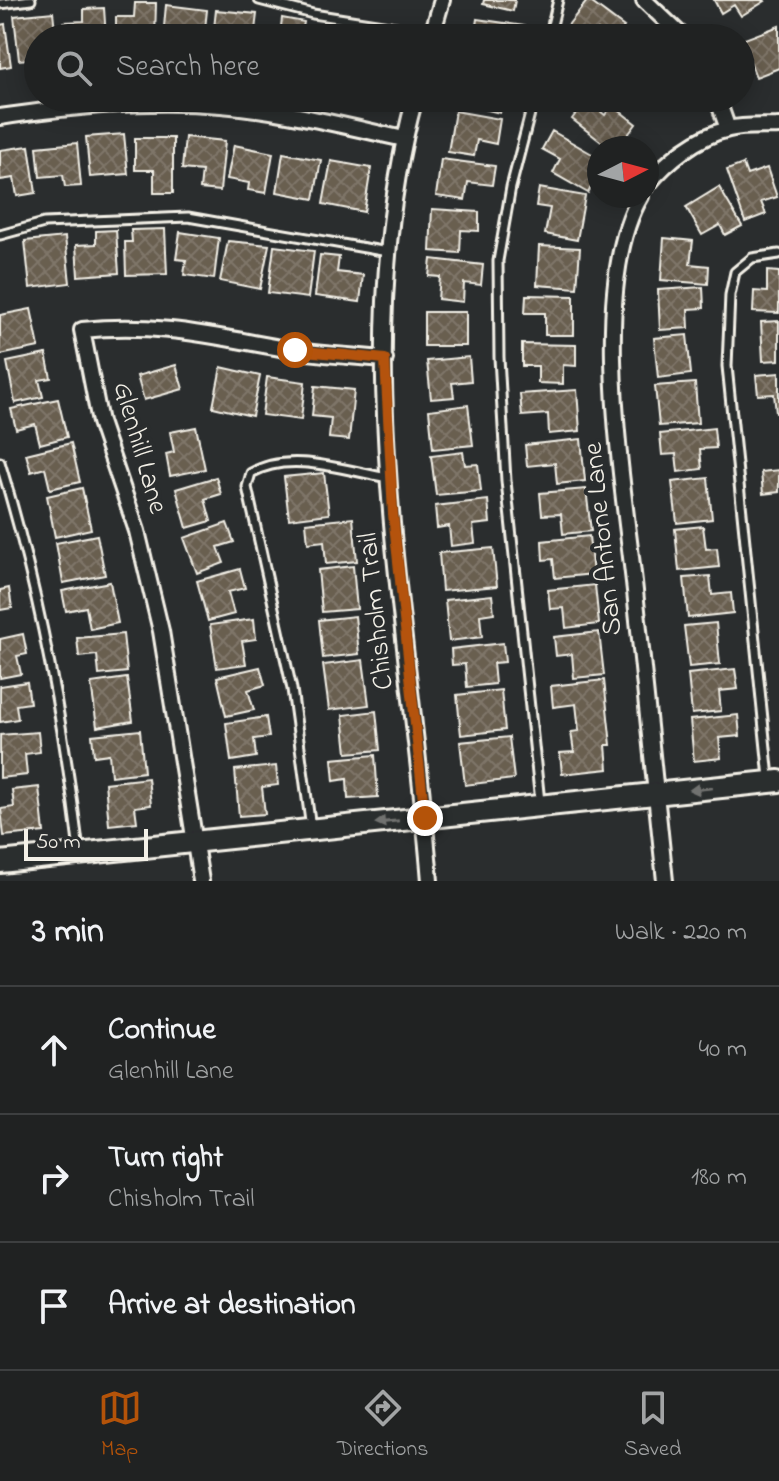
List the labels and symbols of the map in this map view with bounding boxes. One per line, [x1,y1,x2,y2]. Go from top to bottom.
north arrow [587,136,659,208]
route start [277,332,313,368]
street label: Glenhill Lane [101,377,177,519]
street label: San Antone Lane [573,440,635,638]
street label: Chisholm Trail [348,530,406,692]
one-way arrow [689,783,714,796]
route end [407,800,443,836]
one-way arrow [374,815,399,828]
scale bar [24,825,148,861]

